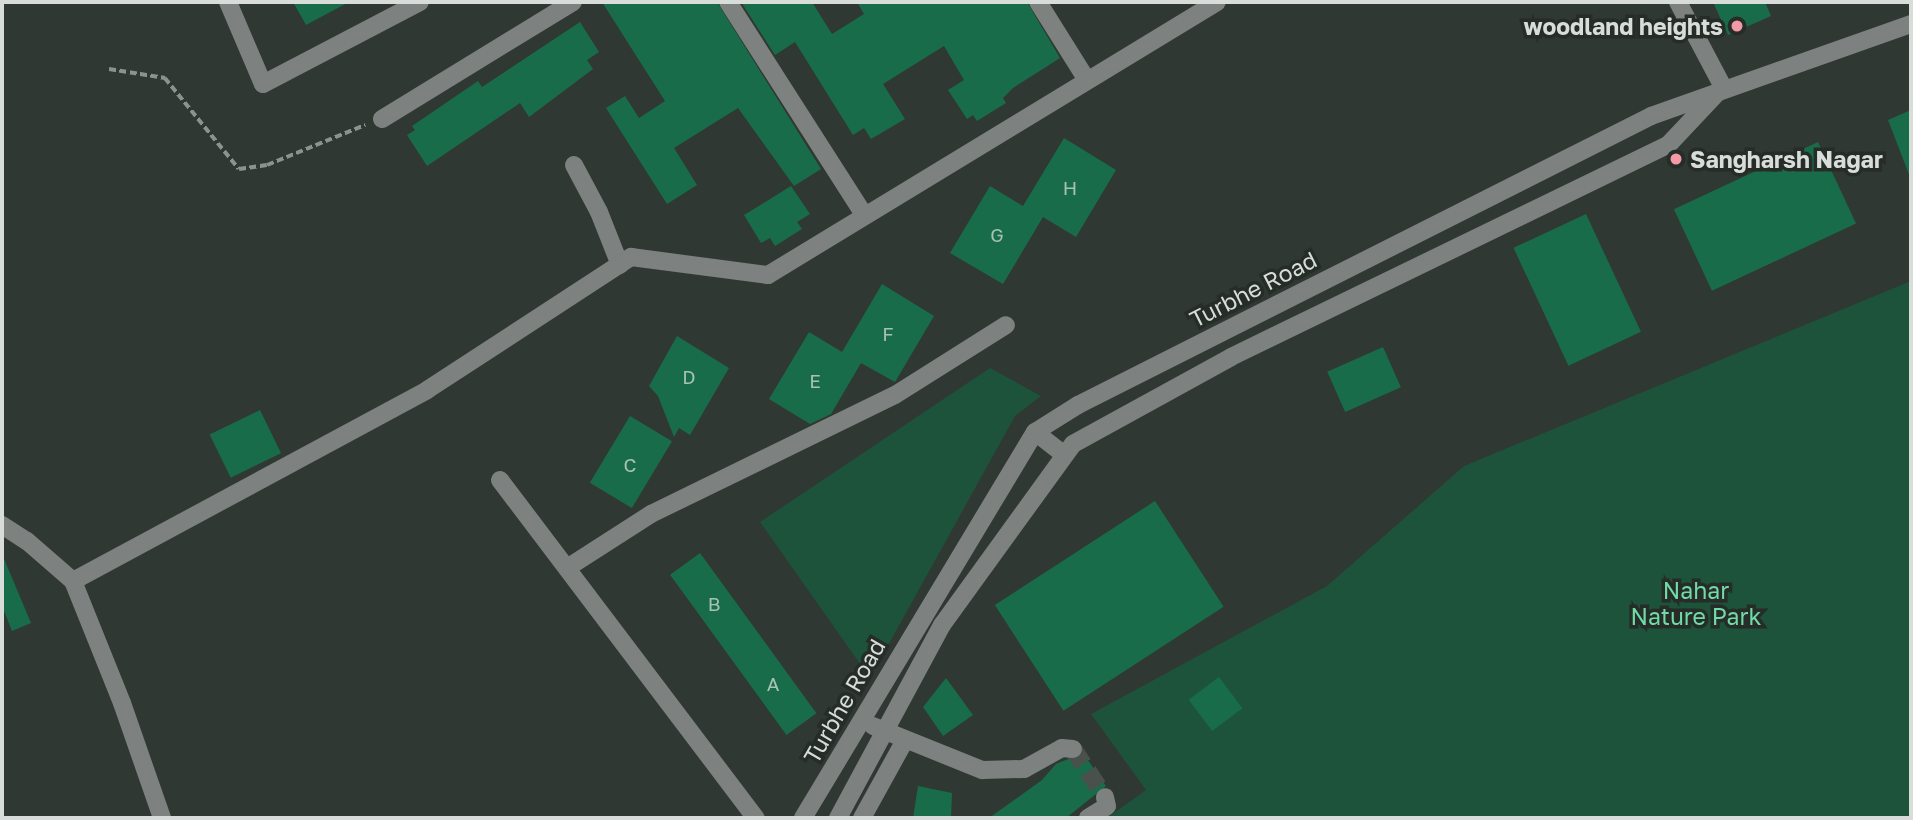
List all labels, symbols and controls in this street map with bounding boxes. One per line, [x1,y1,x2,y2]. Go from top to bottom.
place label: woodland heights [1523,12,1723,40]
marker: woodland heights [1729,18,1745,34]
place label: Sangharsh Nagar [1690,145,1883,173]
marker: Sangharsh Nagar [1668,151,1684,167]
house number: H [1063,177,1077,199]
house number: G [990,224,1004,246]
street label: Turbhe Road [1185,245,1321,333]
house number: F [882,323,894,345]
house number: D [682,366,696,388]
house number: E [809,370,821,392]
house number: C [624,454,636,476]
park label: Nahar Nature Park [1631,576,1761,630]
house number: B [708,593,720,615]
street label: Turbhe Road [797,634,891,768]
house number: A [767,673,779,695]

